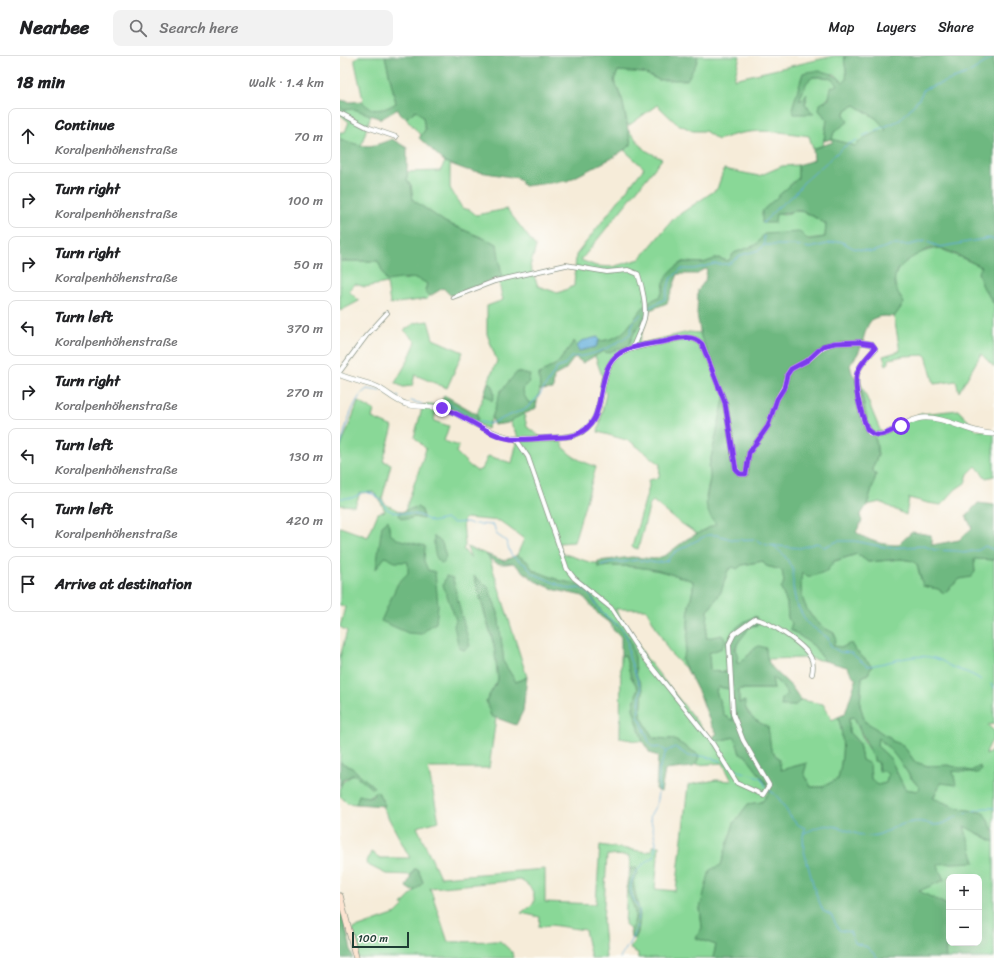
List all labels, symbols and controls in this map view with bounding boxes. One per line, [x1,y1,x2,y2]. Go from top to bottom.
search box [113,10,393,46]
text: Nearbee [20,11,89,44]
text: Search here [159,15,238,41]
text: Map [829,15,854,40]
text: Layers [876,15,916,40]
text: Share [938,15,974,40]
icon: search [127,17,149,39]
text: 18 min [16,67,65,97]
text: Walk · 1.4 km [249,71,324,94]
text: Continue [55,112,115,138]
icon: ahead [17,125,39,147]
text: 70 m [294,125,323,148]
text: Koralpenhöhenstraße [55,138,177,161]
text: Turn right [55,176,120,202]
icon: right [17,189,39,211]
text: 100 m [288,189,323,212]
text: Koralpenhöhenstraße [55,202,177,225]
text: Turn right [55,240,120,266]
icon: right [17,253,39,275]
text: 50 m [293,253,323,276]
text: Koralpenhöhenstraße [55,266,177,289]
text: Turn left [55,304,113,330]
icon: left [17,317,39,339]
text: 370 m [287,317,323,340]
text: Koralpenhöhenstraße [55,330,177,353]
text: Turn right [55,368,120,394]
icon: right [17,381,39,403]
text: 270 m [286,381,323,404]
text: Koralpenhöhenstraße [55,394,177,417]
route end [433,399,451,417]
route start [892,417,910,435]
text: Turn left [55,432,113,458]
icon: left [17,445,39,467]
text: 130 m [289,445,323,468]
text: Koralpenhöhenstraße [55,458,177,481]
text: Turn left [55,496,113,522]
icon: left [17,509,39,531]
text: 420 m [286,509,323,532]
text: Koralpenhöhenstraße [55,522,177,545]
text: Arrive at destination [55,571,192,597]
icon: arrive [17,573,39,595]
map controls [946,874,982,946]
button: + [946,874,982,910]
button: − [946,910,982,946]
text: 100 m [358,929,388,948]
scale bar [352,930,409,949]

